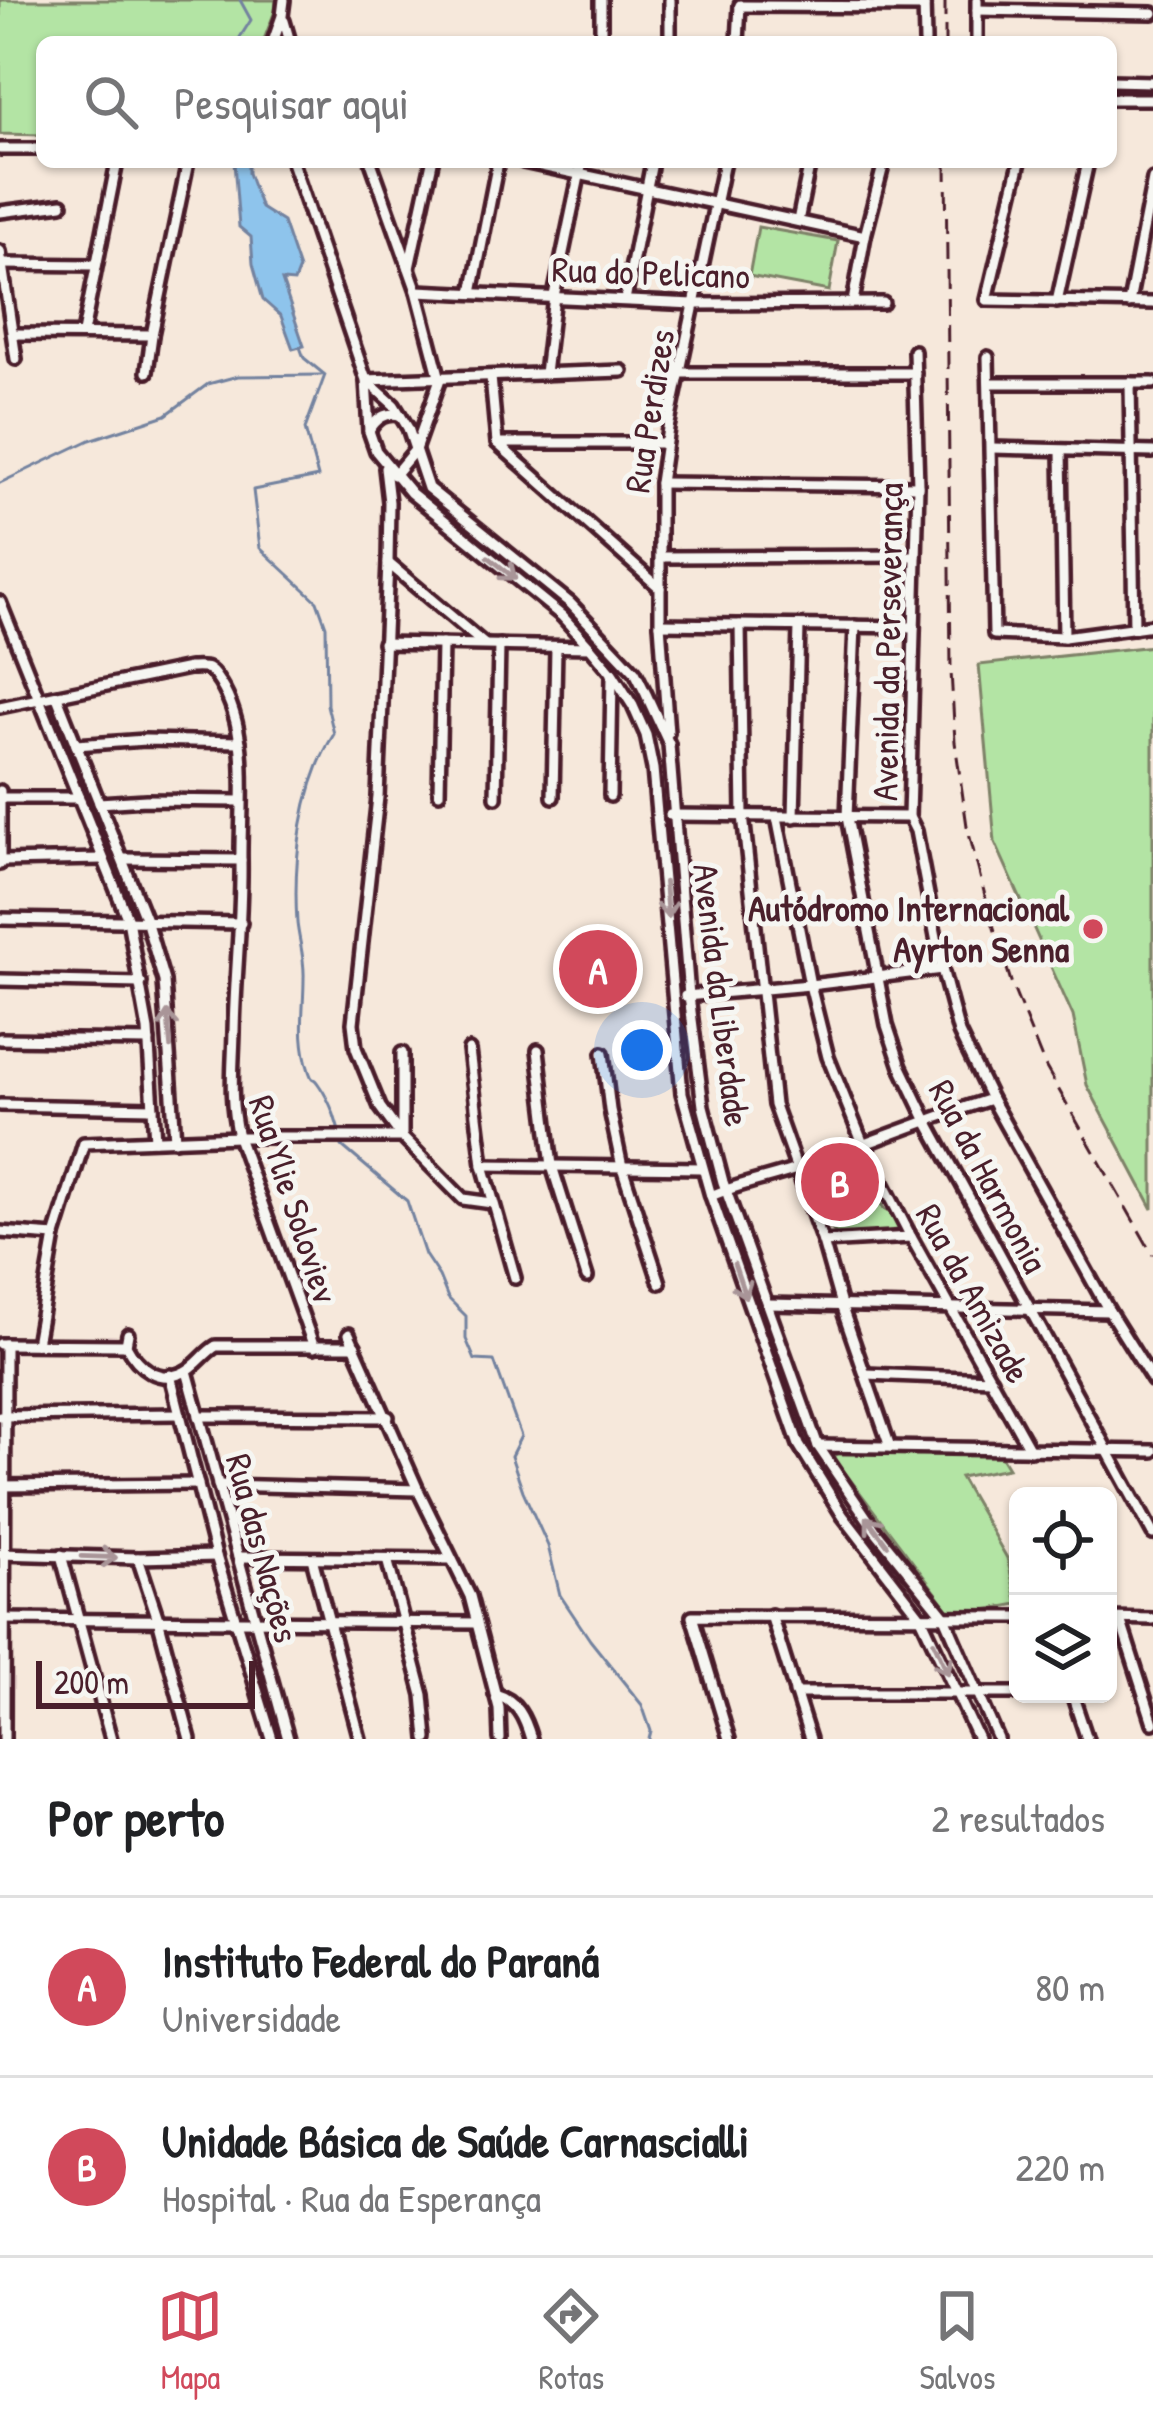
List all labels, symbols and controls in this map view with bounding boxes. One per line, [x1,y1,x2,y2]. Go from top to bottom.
search box [36,36,1117,168]
icon: search [78,69,144,135]
text: Pesquisar aqui [174,72,409,133]
street label: Rua do Pelicano [551,244,751,299]
street label: Rua Perdizes [611,326,686,496]
street label: Avenida da Perseverança [859,482,914,802]
one-way arrow [485,554,517,580]
street label: Avenida da Liberdade [682,861,763,1129]
one-way arrow [655,880,678,919]
place label: Autódromo Internacional Ayrton Senna [748,883,1070,974]
marker: Autódromo Internacional Ayrton Senna [1080,916,1106,942]
pin: A [559,924,637,1014]
one-way arrow [157,1010,180,1049]
your location [612,1020,672,1080]
street label: Rua da Harmonia [918,1071,1061,1281]
street label: Rua Ylie Soloviev [238,1089,351,1309]
pin: B [801,1137,879,1227]
street label: Rua da Amizade [905,1194,1044,1391]
one-way arrow [730,1261,752,1299]
street label: Rua das Nações [215,1448,312,1648]
map controls [1009,1487,1117,1703]
button: locate [1009,1487,1117,1595]
one-way arrow [864,1515,890,1548]
one-way arrow [79,1545,118,1568]
button: layers [1009,1595,1117,1703]
one-way arrow [931,1639,953,1675]
scale bar [36,1655,255,1708]
text: 200 m [54,1660,129,1704]
text: Por perto [48,1783,224,1852]
text: 2 resultados [932,1791,1105,1844]
text: Instituto Federal do Paraná [162,1930,599,1991]
text: A [77,1960,97,2013]
text: 80 m [1035,1960,1105,2013]
text: Universidade [162,1991,341,2044]
text: Unidade Básica de Saúde Carnascialli [162,2110,749,2171]
text: B [77,2140,97,2193]
text: 220 m [1016,2140,1105,2193]
text: Hospital · Rua da Esperança [162,2171,541,2224]
tab: Mapa [157,2283,223,2399]
tab: Rotas [538,2283,604,2399]
tab: Salvos [919,2283,996,2399]

